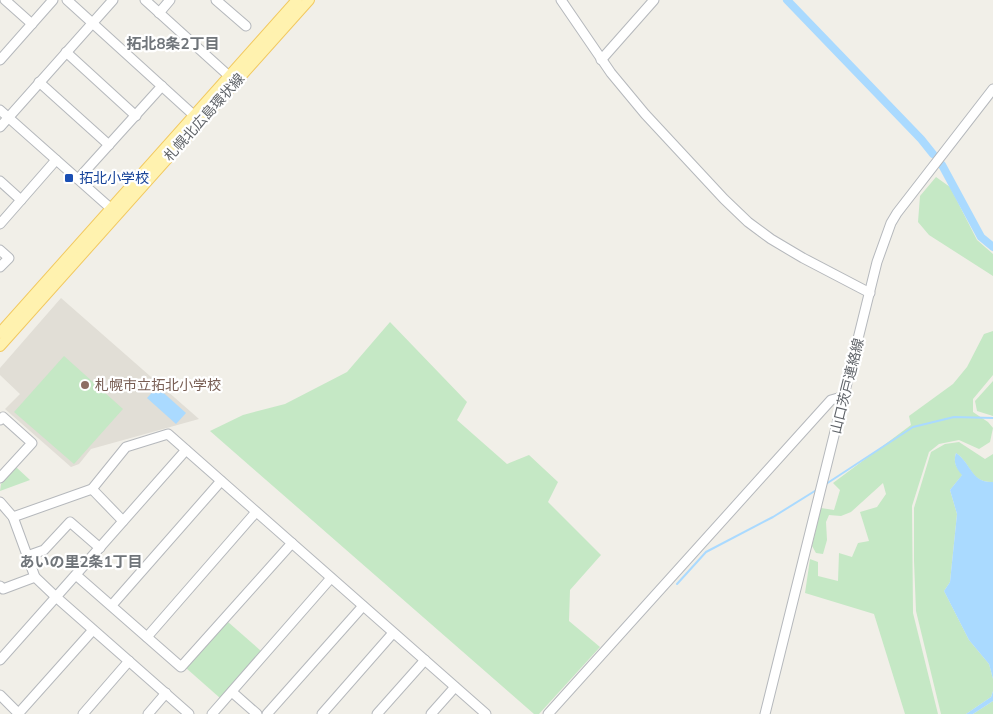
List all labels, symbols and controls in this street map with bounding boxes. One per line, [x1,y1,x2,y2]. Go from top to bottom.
district label: 拓北8条2丁目 [126,34,220,53]
street label: 札幌北広島環状線 [160,69,248,165]
place label: 拓北小学校 [79,169,149,187]
marker: 拓北小学校 [63,172,75,184]
street label: 山口茨戸連絡線 [826,336,868,436]
place label: 札幌市立拓北小学校 [95,376,221,394]
marker: 札幌市立拓北小学校 [79,379,91,391]
district label: あいの里2条1丁目 [19,552,143,571]

